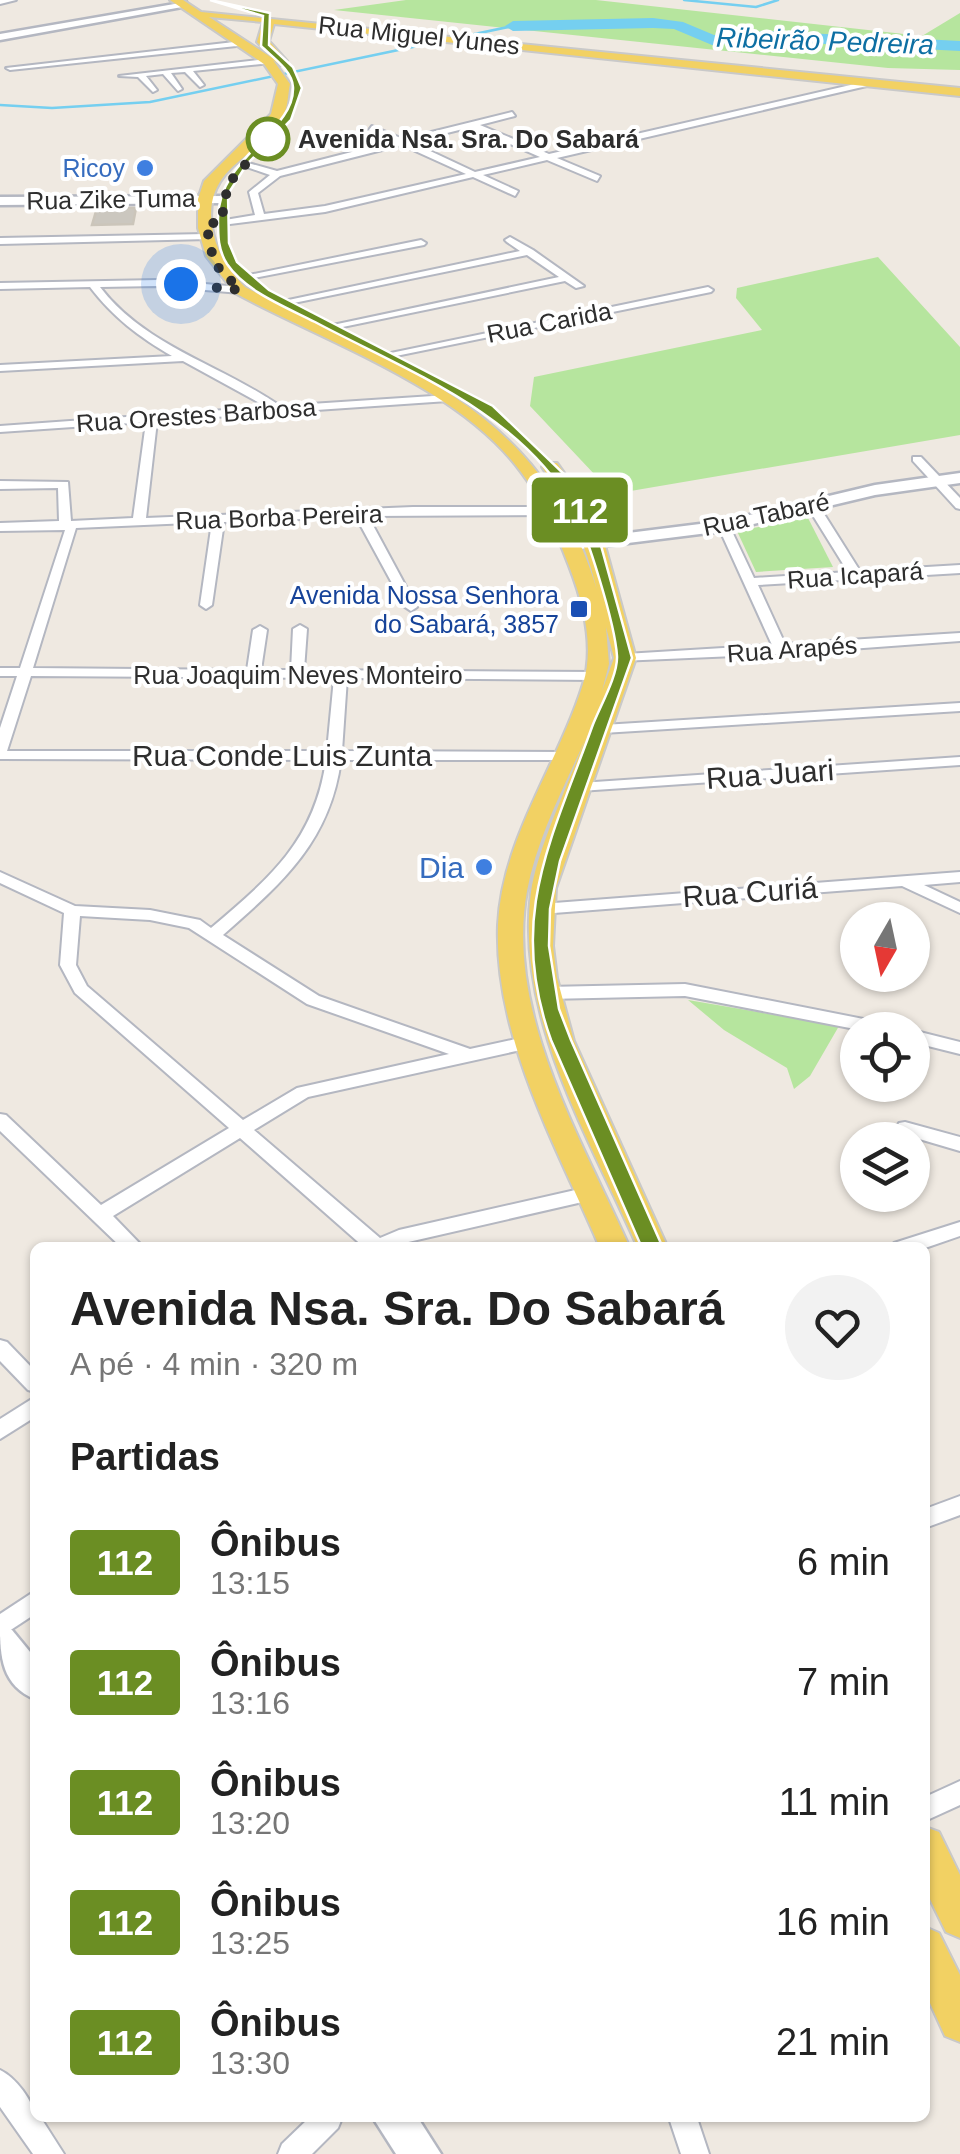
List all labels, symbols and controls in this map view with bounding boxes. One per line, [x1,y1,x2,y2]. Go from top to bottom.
street label: Rua Miguel Yunes [317,10,521,60]
water label: Ribeirão Pedreira [716,22,934,60]
marker: Avenida Nsa. Sra. Do Sabará [247,118,289,160]
place label: Avenida Nsa. Sra. Do Sabará [298,125,639,153]
place label: Ricoy [62,154,125,182]
marker: Ricoy [134,157,156,179]
street label: Rua Zike Tuma [26,184,196,214]
your location [156,259,206,309]
street label: Rua Carida [484,296,614,348]
street label: Rua Orestes Barbosa [75,393,317,437]
line badge: 112 [522,478,638,542]
street label: Rua Tabaré [700,487,832,541]
text: 112 [552,491,608,530]
street label: Rua Borba Pereira [175,499,383,535]
street label: Rua Icapará [786,556,924,594]
place label: Avenida Nossa Senhora do Sabará, 3857 [290,581,559,638]
marker: Avenida Nossa Senhora do Sabará, 3857 [568,598,590,620]
street label: Rua Arapés [726,630,858,668]
street label: Rua Joaquim Neves Monteiro [133,661,463,689]
street label: Rua Conde Luis Zunta [132,739,432,772]
street label: Rua Juari [705,753,835,795]
place label: Dia [419,851,464,884]
marker: Dia [473,856,495,878]
street label: Rua Curiá [681,871,819,913]
north arrow [840,902,930,992]
map controls [840,902,930,1212]
button: locate [840,1012,930,1102]
button: layers [840,1122,930,1212]
button: heart [785,1275,890,1380]
text: Avenida Nsa. Sra. Do Sabará [70,1282,725,1335]
text: A pé · 4 min · 320 m [70,1346,358,1382]
text: Partidas [70,1436,220,1478]
text: Ônibus [210,1522,341,1564]
text: 6 min [797,1541,890,1583]
text: 112 [97,1543,153,1582]
text: 13:15 [210,1565,290,1601]
text: Ônibus [210,1642,341,1684]
text: 7 min [797,1661,890,1703]
text: 112 [97,1663,153,1702]
text: 13:16 [210,1685,290,1721]
text: Ônibus [210,1762,341,1804]
text: 11 min [779,1781,890,1823]
text: 112 [97,1783,153,1822]
text: 13:20 [210,1805,290,1841]
text: Ônibus [210,1882,341,1924]
text: 16 min [776,1901,890,1943]
text: 112 [97,1903,153,1942]
text: 13:25 [210,1925,290,1961]
text: Ônibus [210,2002,341,2044]
text: 21 min [776,2021,890,2063]
text: 112 [97,2023,153,2062]
text: 13:30 [210,2045,290,2081]

